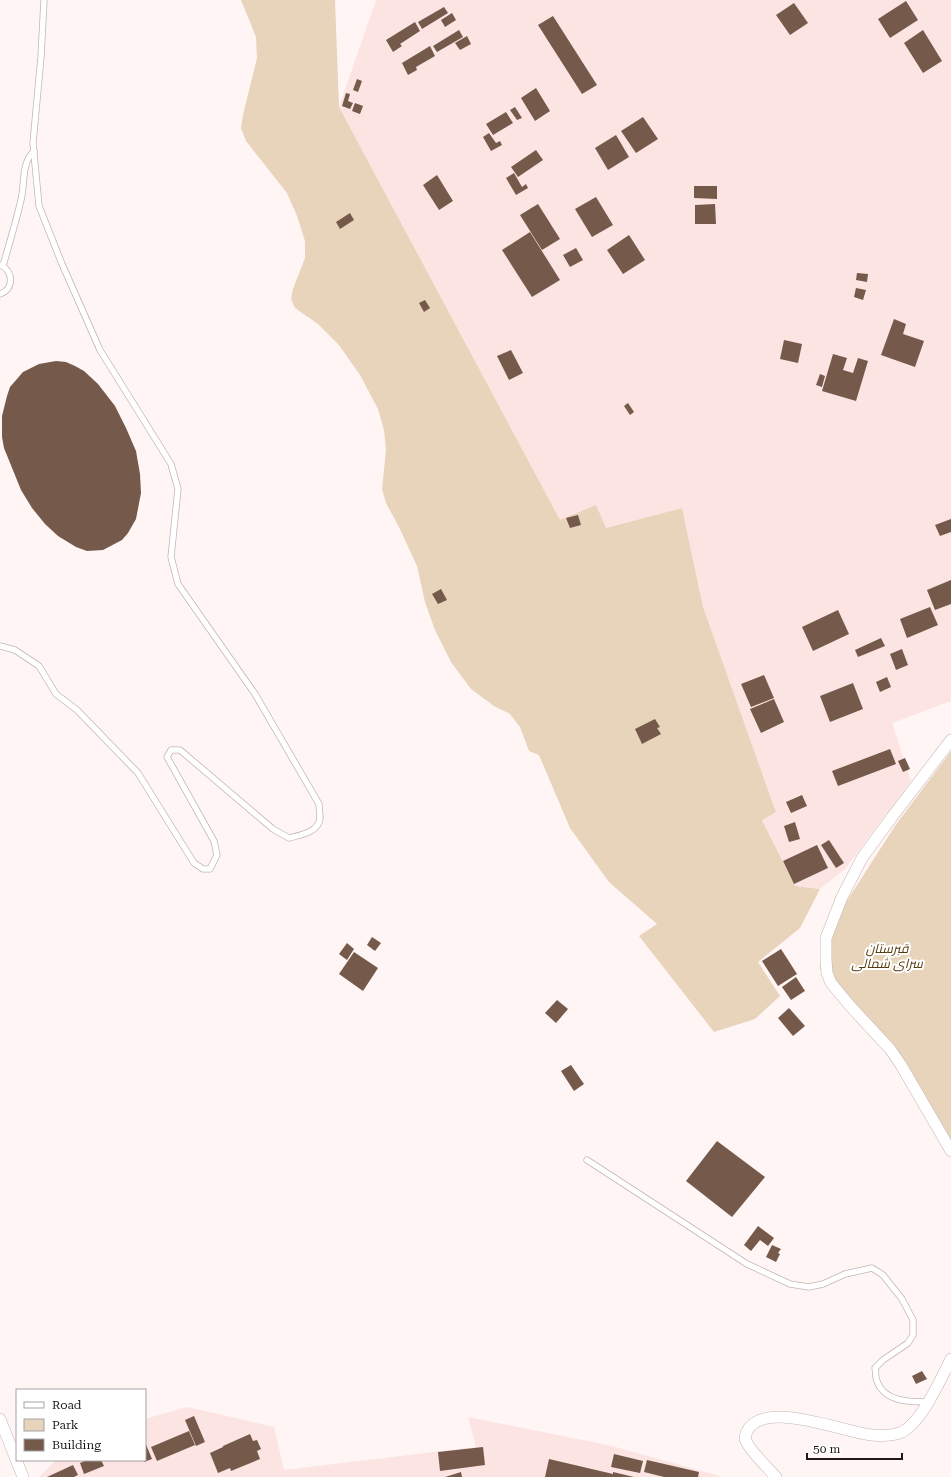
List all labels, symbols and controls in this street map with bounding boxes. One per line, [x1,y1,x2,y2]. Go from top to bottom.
park label: قبرستان سرای شمالی [851,941,923,972]
legend [16,1389,146,1461]
text: Road [52,1398,82,1412]
text: Park [52,1418,79,1432]
scale bar [807,1435,902,1461]
text: Building [52,1438,101,1452]
text: 50 m [813,1442,840,1456]

